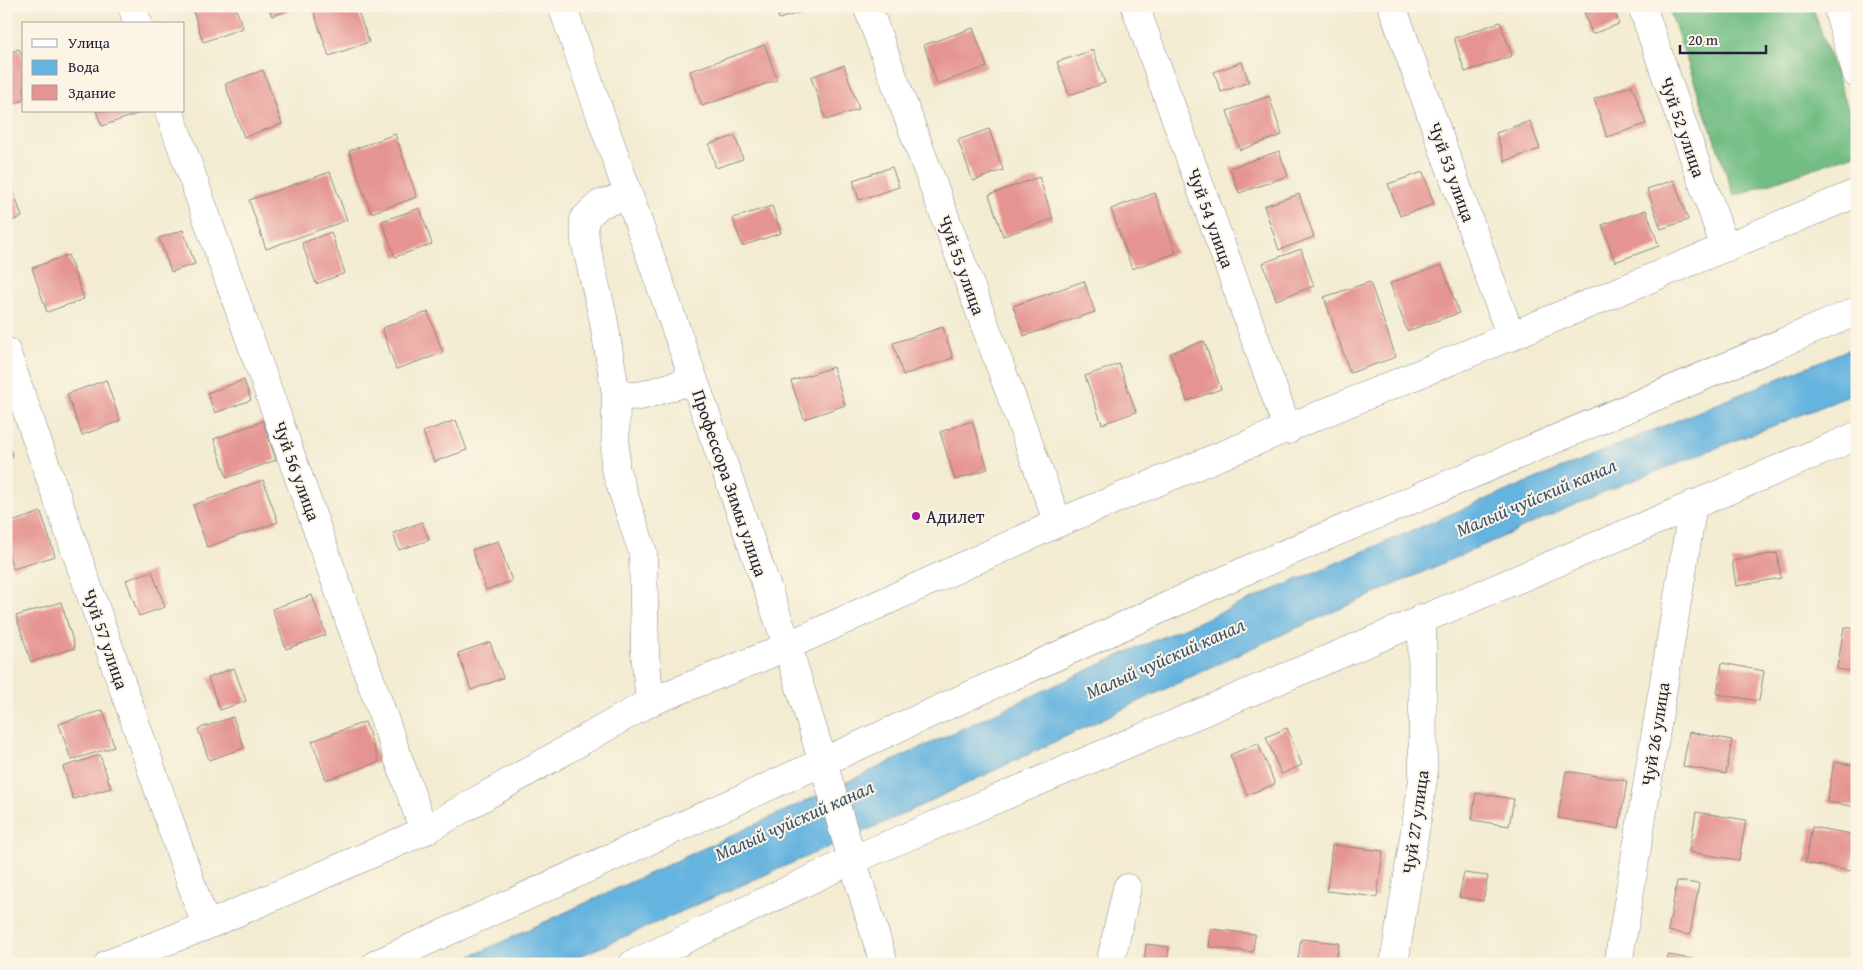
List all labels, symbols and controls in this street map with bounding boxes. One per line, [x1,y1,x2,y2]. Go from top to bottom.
legend [22,22,185,112]
scale bar [1680,22,1767,54]
text: 20 m [1688,29,1719,50]
text: Улица [68,32,111,53]
text: Вода [68,56,100,77]
street label: Чуй 52 улица [1653,73,1713,181]
text: Здание [68,82,116,103]
street label: Чуй 53 улица [1421,118,1483,226]
street label: Чуй 54 улица [1180,164,1242,272]
street label: Чуй 55 улица [931,211,993,319]
street label: Профессора Зимы улица [685,386,775,581]
street label: Чуй 56 улица [266,417,328,525]
water label: Малый чуйский канал [1452,451,1621,543]
place label: Адилет [926,503,985,530]
marker: Адилет [910,510,922,522]
street label: Чуй 57 улица [76,585,136,693]
water label: Малый чуйский канал [1081,610,1249,706]
street label: Чуй 26 улица [1633,680,1677,788]
street label: Чуй 27 улица [1394,768,1436,876]
water label: Малый чуйский канал [710,772,878,868]

